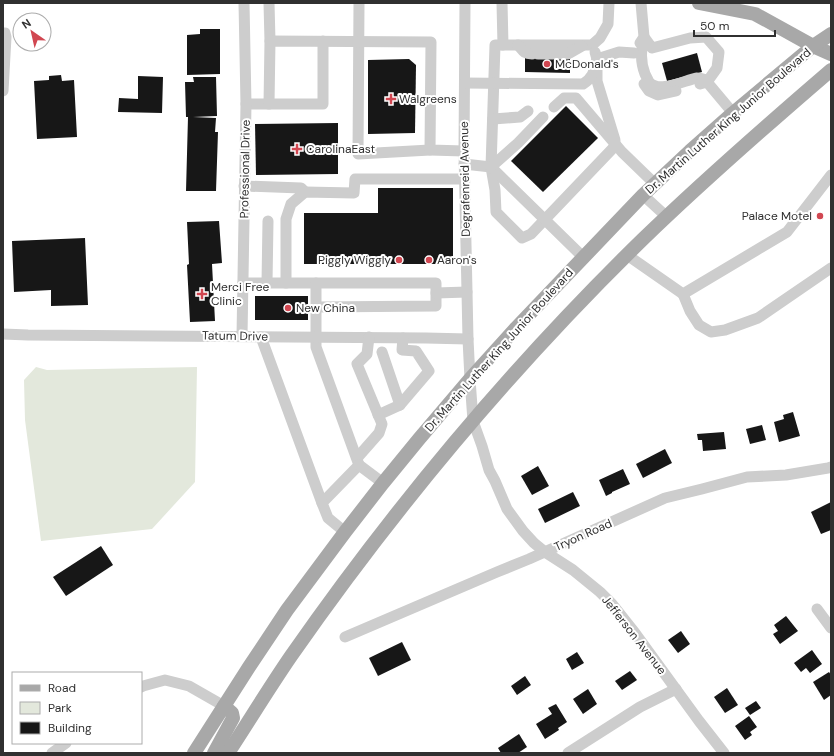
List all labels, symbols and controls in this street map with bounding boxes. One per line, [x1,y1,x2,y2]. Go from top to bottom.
north arrow [12,12,52,52]
scale bar [694,12,775,38]
text: N [19,16,34,32]
text: 50 m [700,18,729,34]
street label: Dr. Martin Luther King Junior Boulevard [642,45,814,197]
place label: McDonald's [555,56,619,72]
marker: McDonald's [542,59,552,69]
place label: Walgreens [399,91,457,107]
marker: Walgreens [386,94,396,104]
street label: Professional Drive [236,119,254,218]
street label: Degrafenreid Avenue [456,121,474,237]
place label: CarolinaEast [306,141,376,157]
marker: CarolinaEast [291,143,303,155]
place label: Palace Motel [742,208,812,224]
marker: Palace Motel [815,211,825,221]
place label: Piggly Wiggly [318,252,391,268]
place label: Aaron's [437,252,477,268]
marker: Piggly Wiggly [394,255,404,265]
marker: Aaron's [424,255,434,265]
street label: Dr. Martin Luther King Junior Boulevard [421,265,577,435]
place label: Merci Free Clinic [211,279,270,309]
marker: Merci Free Clinic [196,288,208,300]
place label: New China [296,300,355,316]
marker: New China [283,303,293,313]
street label: Tatum Drive [202,327,268,345]
street label: Tryon Road [552,515,614,555]
street label: Jefferson Avenue [598,592,670,678]
legend [12,672,142,744]
text: Road [48,680,76,696]
text: Park [48,700,72,716]
text: Building [48,720,92,736]

